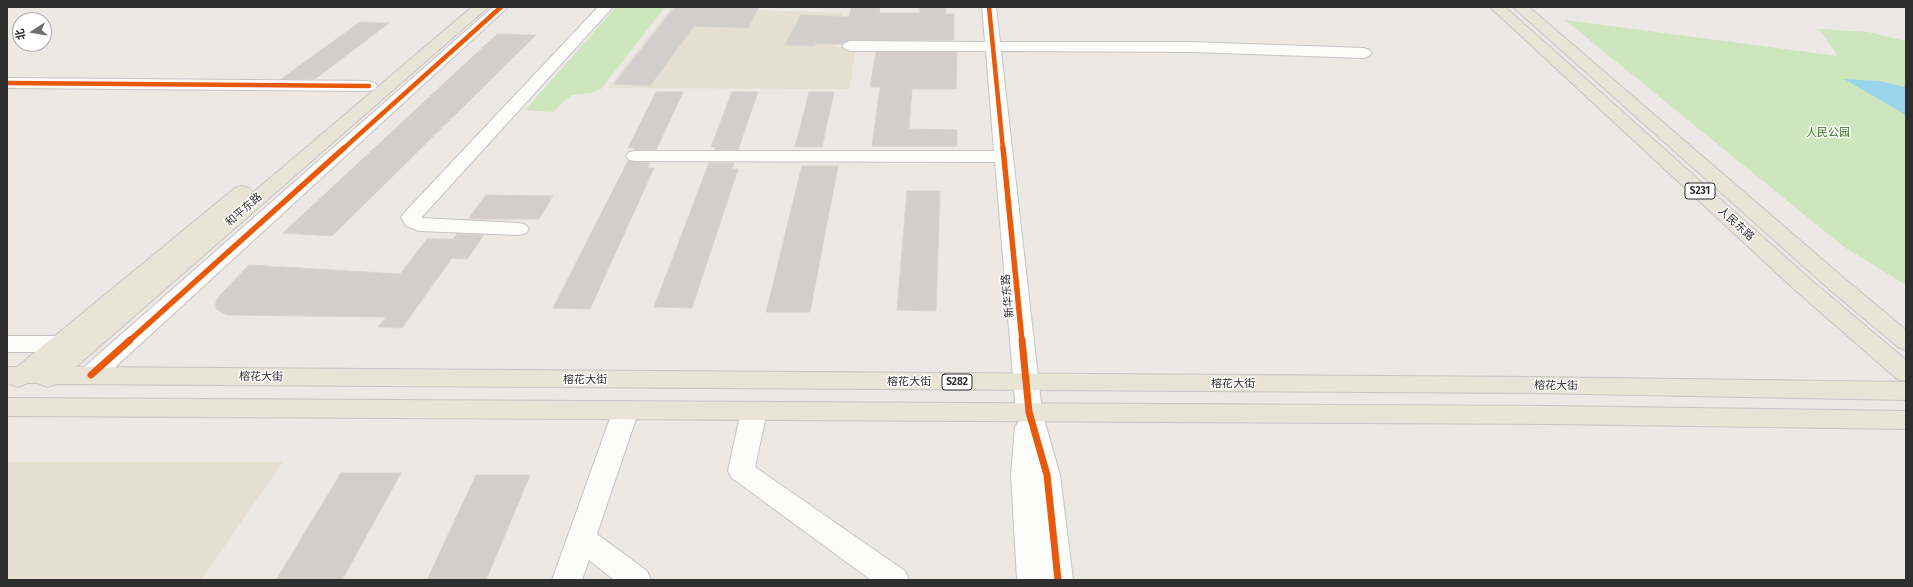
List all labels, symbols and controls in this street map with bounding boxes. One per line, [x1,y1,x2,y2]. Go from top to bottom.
north arrow [12,12,52,52]
text: 北 [13,28,28,41]
park label: 人民公园 [1806,126,1850,140]
road number: S231 [1685,183,1715,199]
street label: 和平东路 [223,191,265,229]
street label: 人民东路 [1715,204,1757,244]
street label: 新华东路 [999,273,1017,319]
street label: 榕花大街 [239,370,283,384]
street label: 榕花大街 [563,373,607,387]
road number: S282 [942,374,972,390]
street label: 榕花大街 [887,375,931,389]
street label: 榕花大街 [1211,377,1255,391]
street label: 榕花大街 [1534,379,1578,393]

